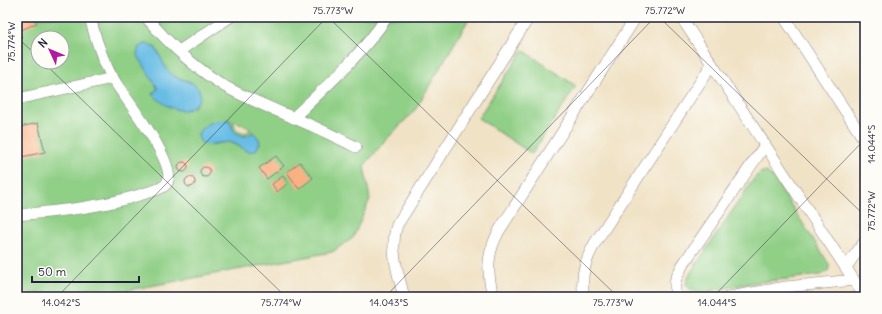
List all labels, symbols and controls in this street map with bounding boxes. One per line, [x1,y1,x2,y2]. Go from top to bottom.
text: 75.773°W [313,4,353,17]
text: 75.772°W [645,4,685,17]
text: 75.774°W [5,22,18,62]
north arrow [30,30,70,70]
text: N [35,35,50,51]
text: 14.044°S [865,124,878,163]
text: 75.772°W [865,191,878,231]
scale bar [32,258,139,284]
text: 50 m [38,264,67,279]
text: 14.042°S [42,296,81,309]
text: 75.774°W [261,296,301,309]
text: 14.043°S [370,296,409,309]
text: 75.773°W [593,296,633,309]
text: 14.044°S [698,296,737,309]

